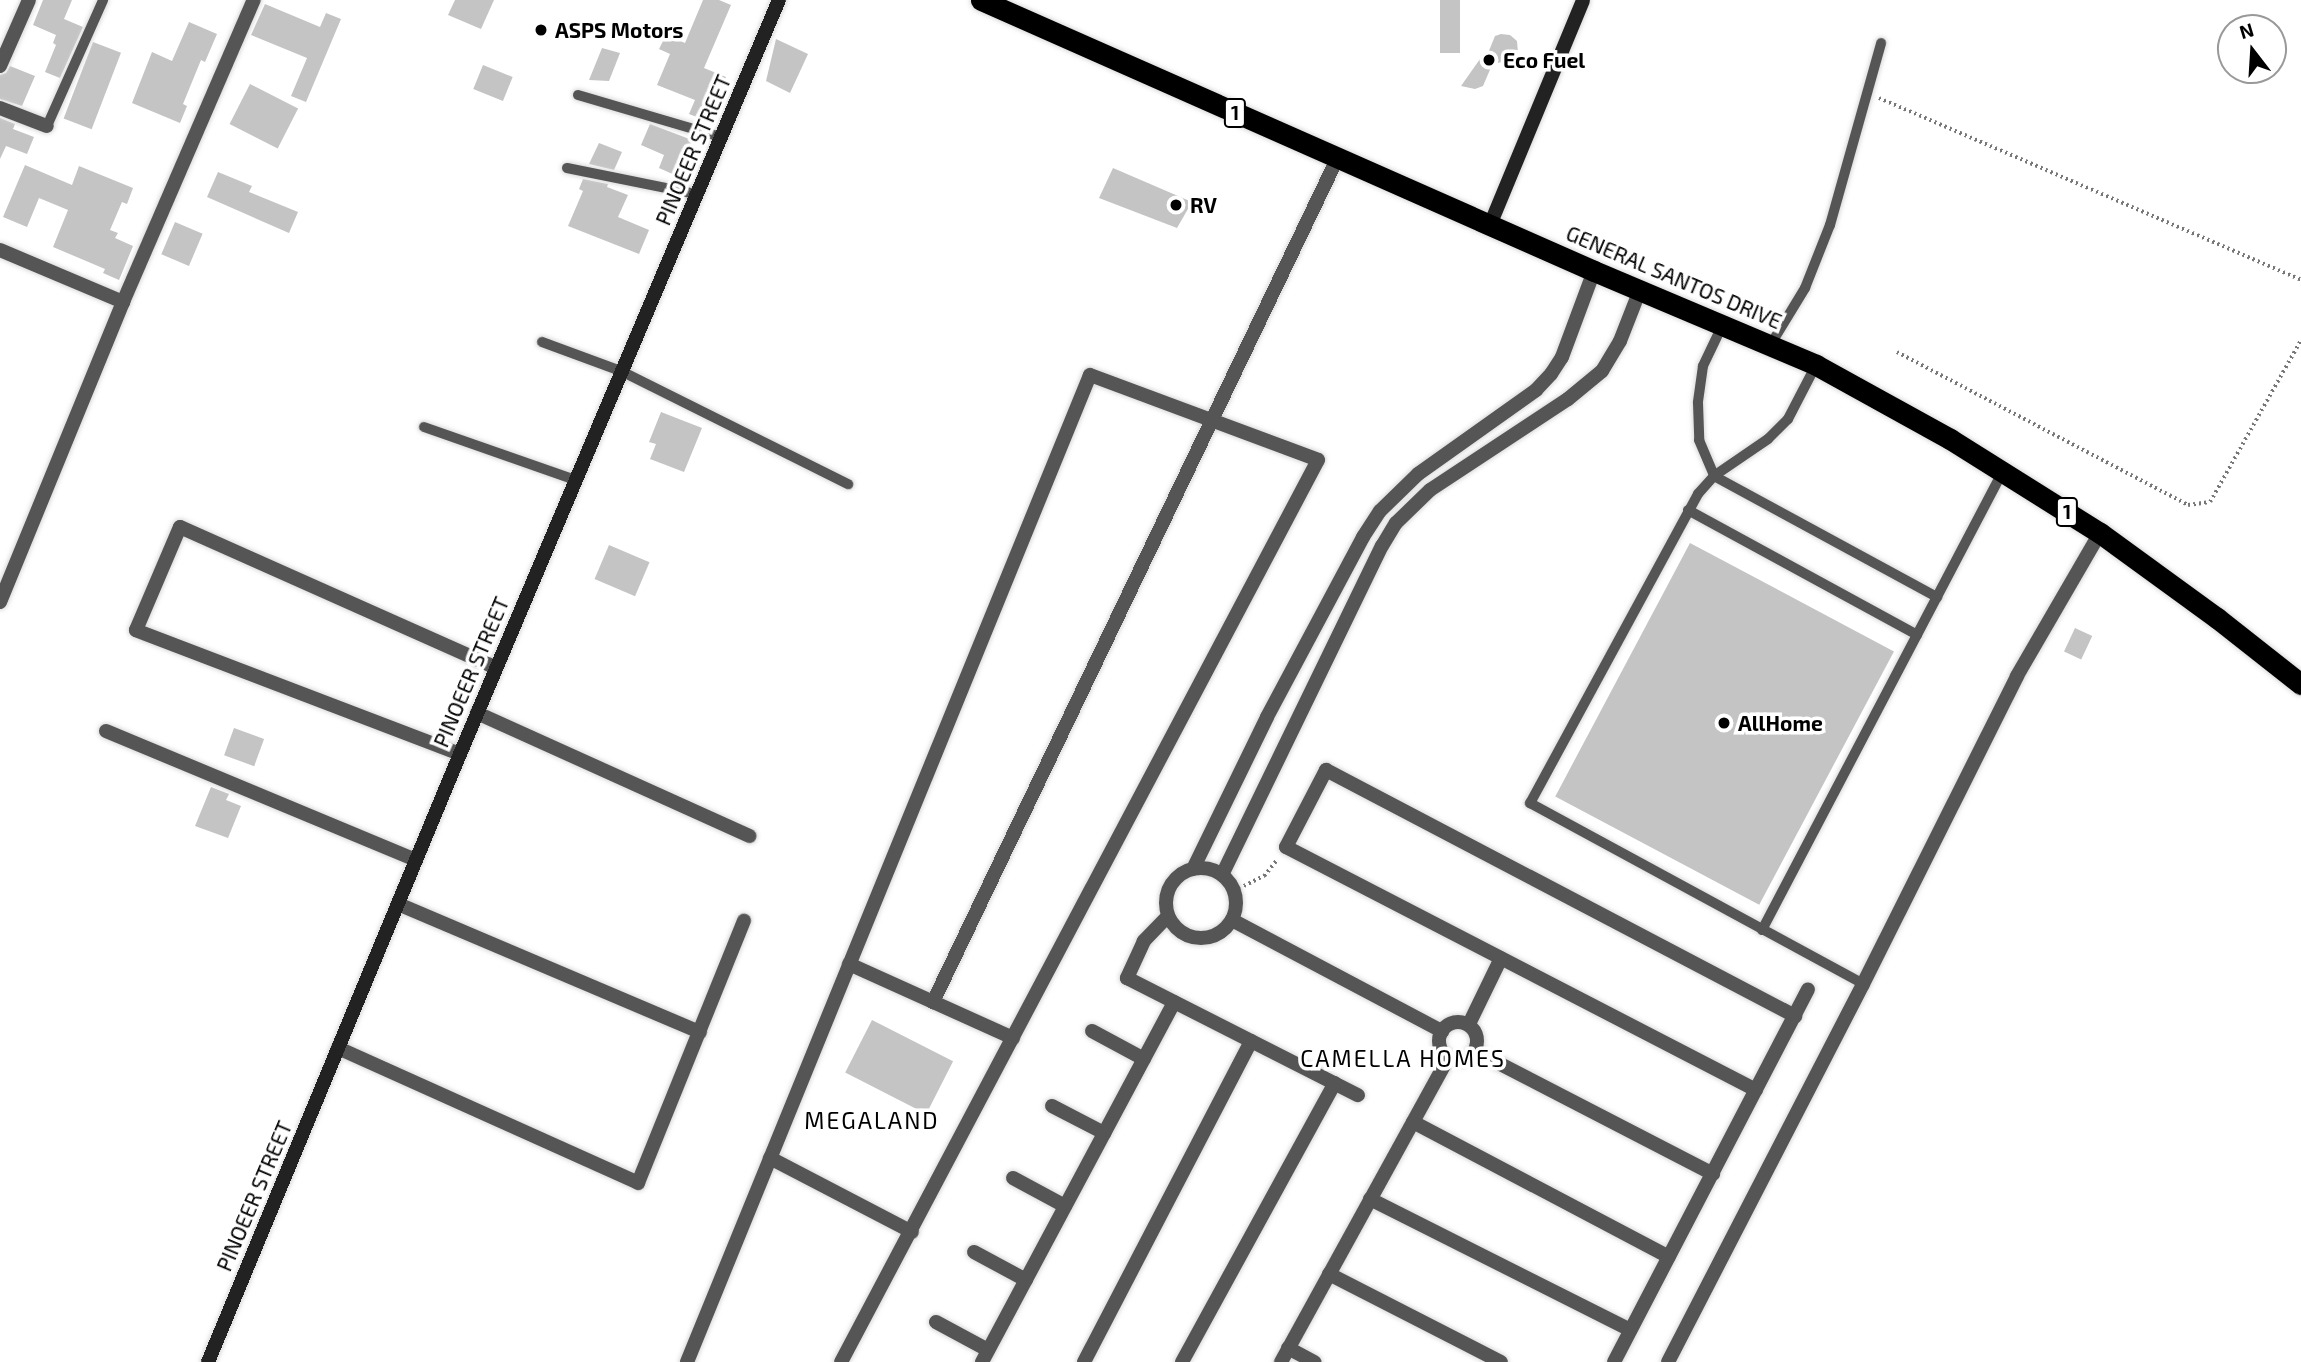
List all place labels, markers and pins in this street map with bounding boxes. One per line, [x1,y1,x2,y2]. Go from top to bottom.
place label: ASPS Motors [555,17,684,43]
marker: ASPS Motors [533,22,549,38]
place label: Eco Fuel [1503,47,1585,73]
marker: Eco Fuel [1481,52,1497,68]
place label: RV [1190,192,1217,218]
marker: RV [1168,197,1184,213]
place label: AllHome [1738,710,1823,736]
marker: AllHome [1716,715,1732,731]

